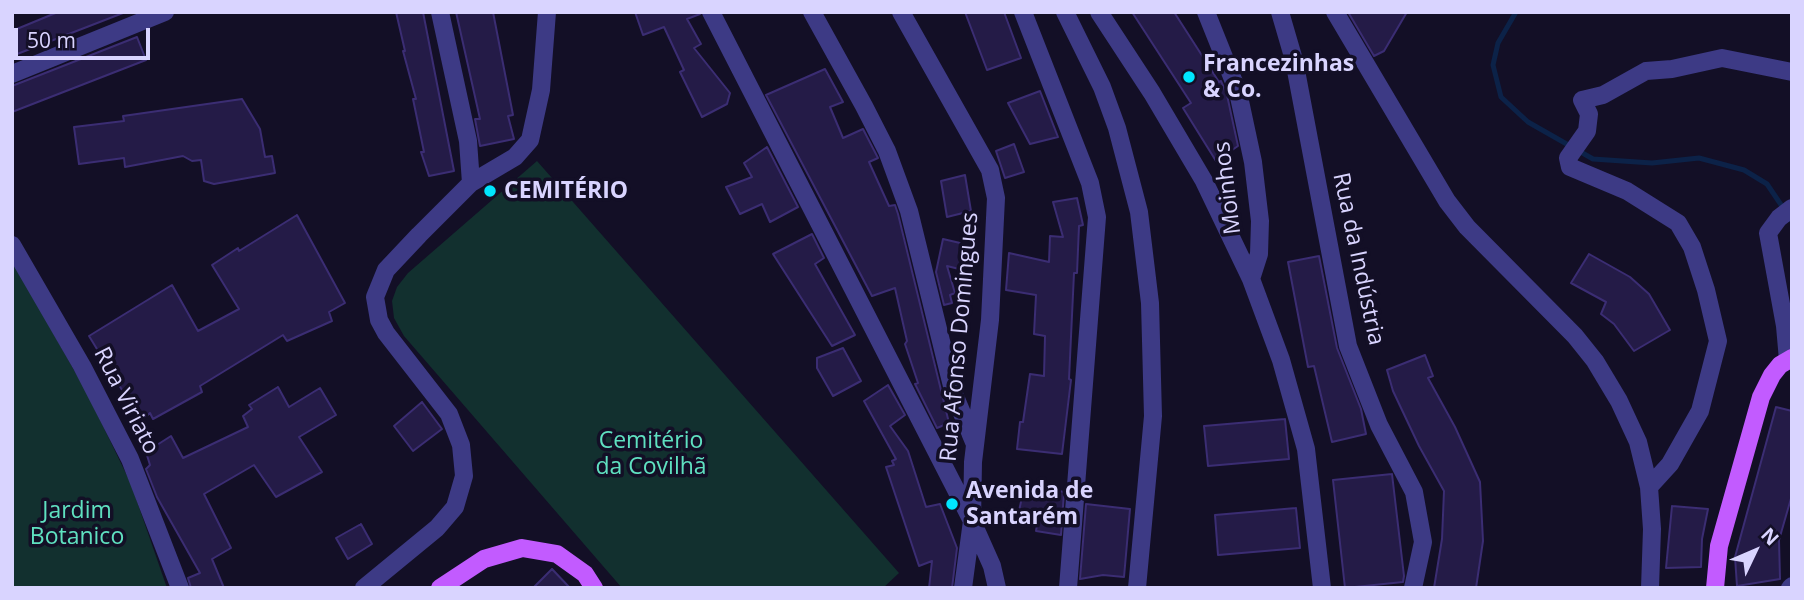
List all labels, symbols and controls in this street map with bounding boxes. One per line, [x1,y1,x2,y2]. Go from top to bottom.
scale bar [18,14,154,58]
text: 50 m [27,26,76,54]
place label: Francezinhas & Co. [1203,50,1354,104]
marker: Francezinhas & Co. [1181,69,1197,85]
street label: Moinhos [1209,140,1247,236]
street label: Rua da Indústria [1326,170,1390,348]
place label: CEMITÉRIO [504,177,628,205]
marker: CEMITÉRIO [482,183,498,199]
street label: Rua Afonso Domingues [935,211,985,463]
street label: Rua Viriato [87,343,165,459]
park label: Cemitério da Covilhã [595,427,707,481]
place label: Avenida de Santarém [966,477,1093,531]
marker: Avenida de Santarém [944,496,960,512]
park label: Jardim Botanico [30,497,124,551]
north arrow [1720,516,1790,586]
text: N [1755,522,1785,551]

